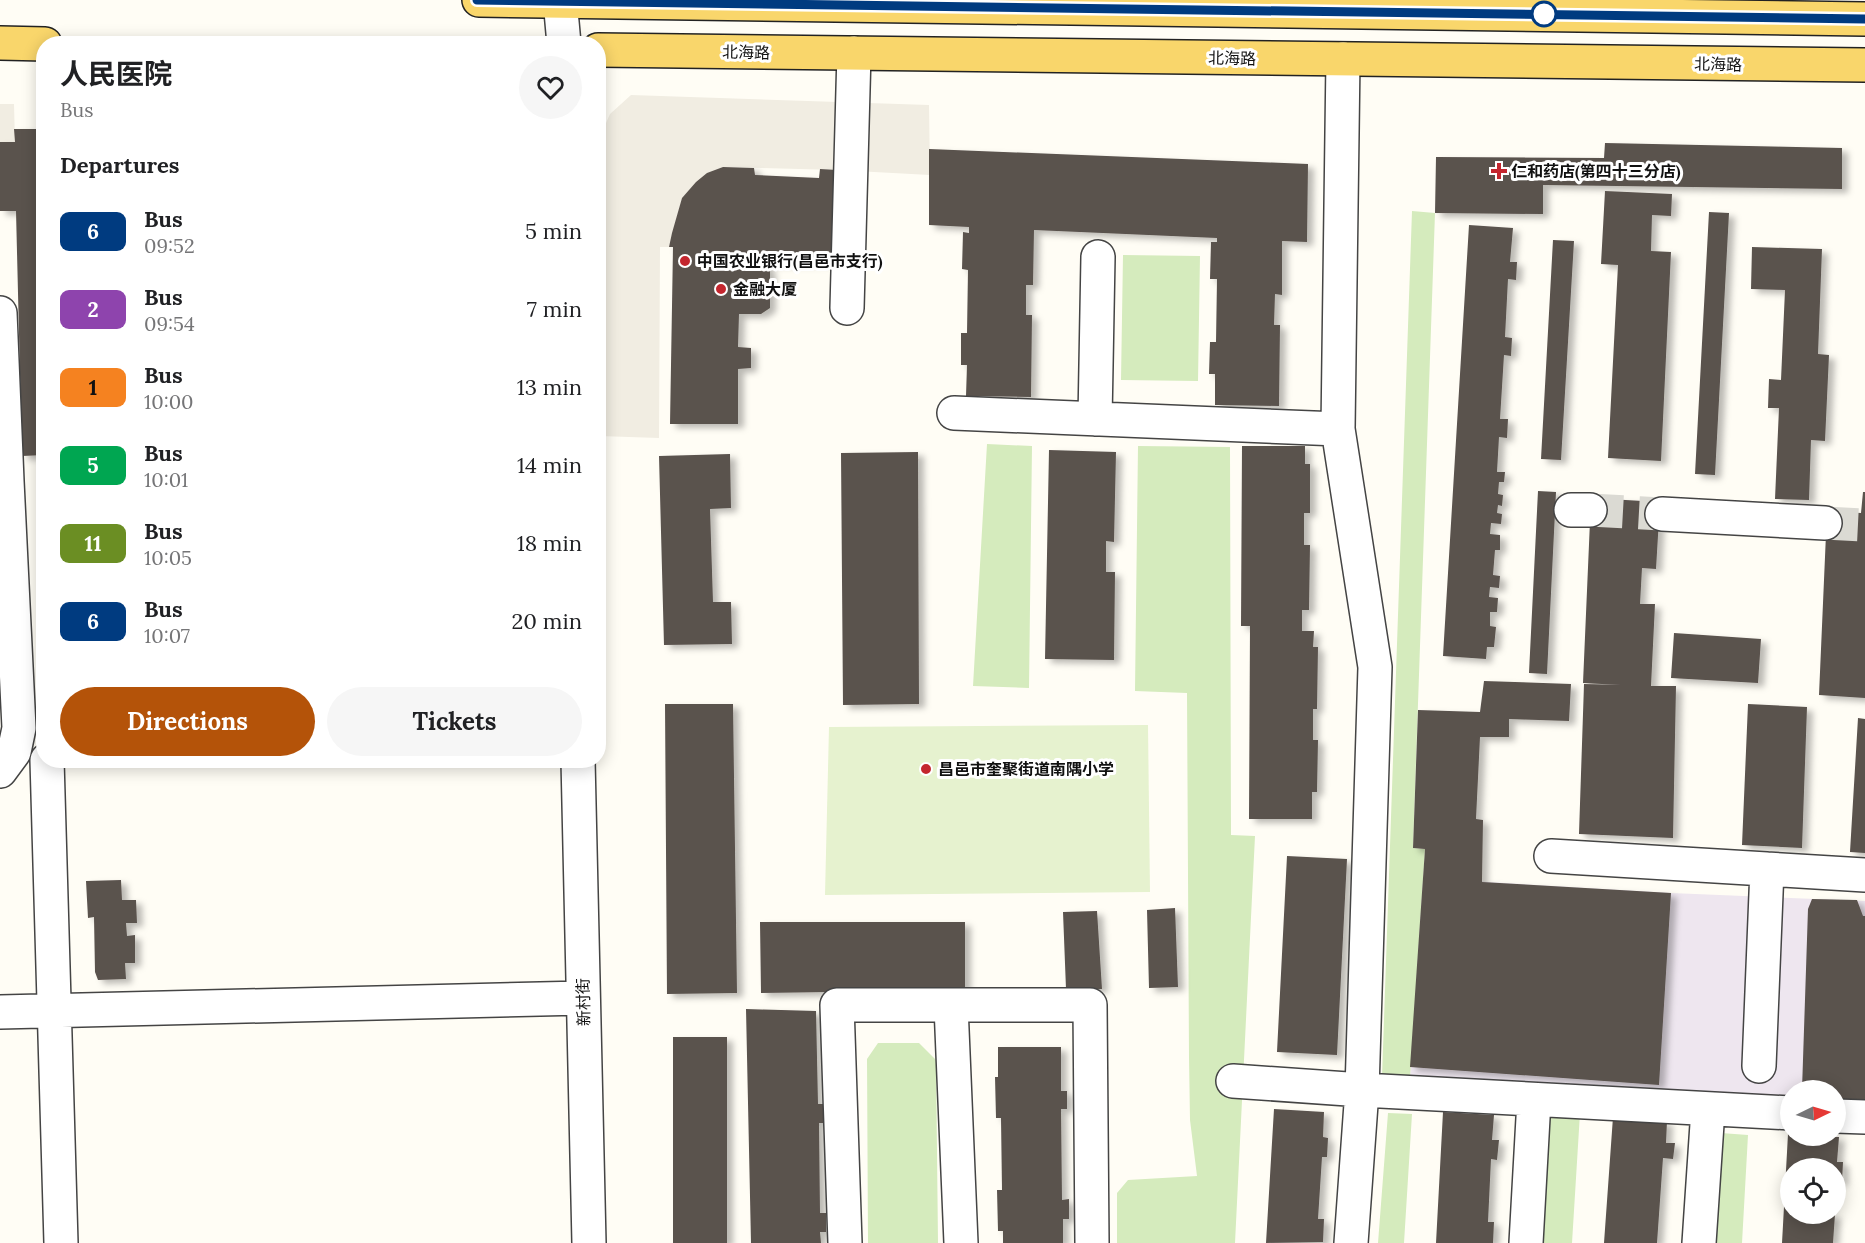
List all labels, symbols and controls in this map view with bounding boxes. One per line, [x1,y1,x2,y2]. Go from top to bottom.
unlabelled marker [1531,1,1557,27]
street label: 北海路 [722,42,770,62]
street label: 北海路 [1208,48,1256,68]
street label: 北海路 [1694,54,1742,74]
text: 人民医院 [60,56,172,92]
button: heart [519,56,582,119]
text: Bus [60,97,94,122]
text: Departures [60,151,179,179]
place label: 仁和药店(第四十三分店) [1511,161,1681,182]
marker: 仁和药店(第四十三分店) [1492,164,1506,178]
text: Bus [144,205,183,233]
text: 5 min [525,217,582,245]
text: 6 [87,218,99,245]
text: 09:52 [144,233,195,258]
place label: 中国农业银行(昌邑市支行) [697,251,883,272]
marker: 中国农业银行(昌邑市支行) [678,254,692,268]
place label: 金融大厦 [733,279,797,299]
marker: 金融大厦 [714,282,728,296]
text: Bus [144,283,183,311]
text: 7 min [527,295,582,323]
text: 2 [87,296,99,323]
text: 09:54 [144,311,195,336]
text: Bus [144,361,183,389]
text: 13 min [517,373,582,401]
text: 1 [89,374,97,401]
text: 10:00 [144,389,194,414]
text: Bus [144,439,183,467]
text: 14 min [517,451,582,479]
text: 5 [87,452,99,479]
text: 10:01 [144,467,188,492]
text: Bus [144,517,183,545]
text: 18 min [517,529,582,557]
text: 11 [84,530,102,557]
text: 10:05 [144,545,192,570]
text: Bus [144,595,183,623]
text: 20 min [512,607,582,635]
text: 6 [87,608,99,635]
text: 10:07 [144,623,190,648]
button: Directions [60,687,315,756]
button: Tickets [327,687,582,756]
place label: 昌邑市奎聚街道南隅小学 [938,759,1114,779]
marker: 昌邑市奎聚街道南隅小学 [919,762,933,776]
street label: 新村街 [573,978,593,1026]
north arrow [1780,1080,1846,1146]
map controls [1780,1080,1846,1224]
button: locate [1780,1158,1846,1224]

